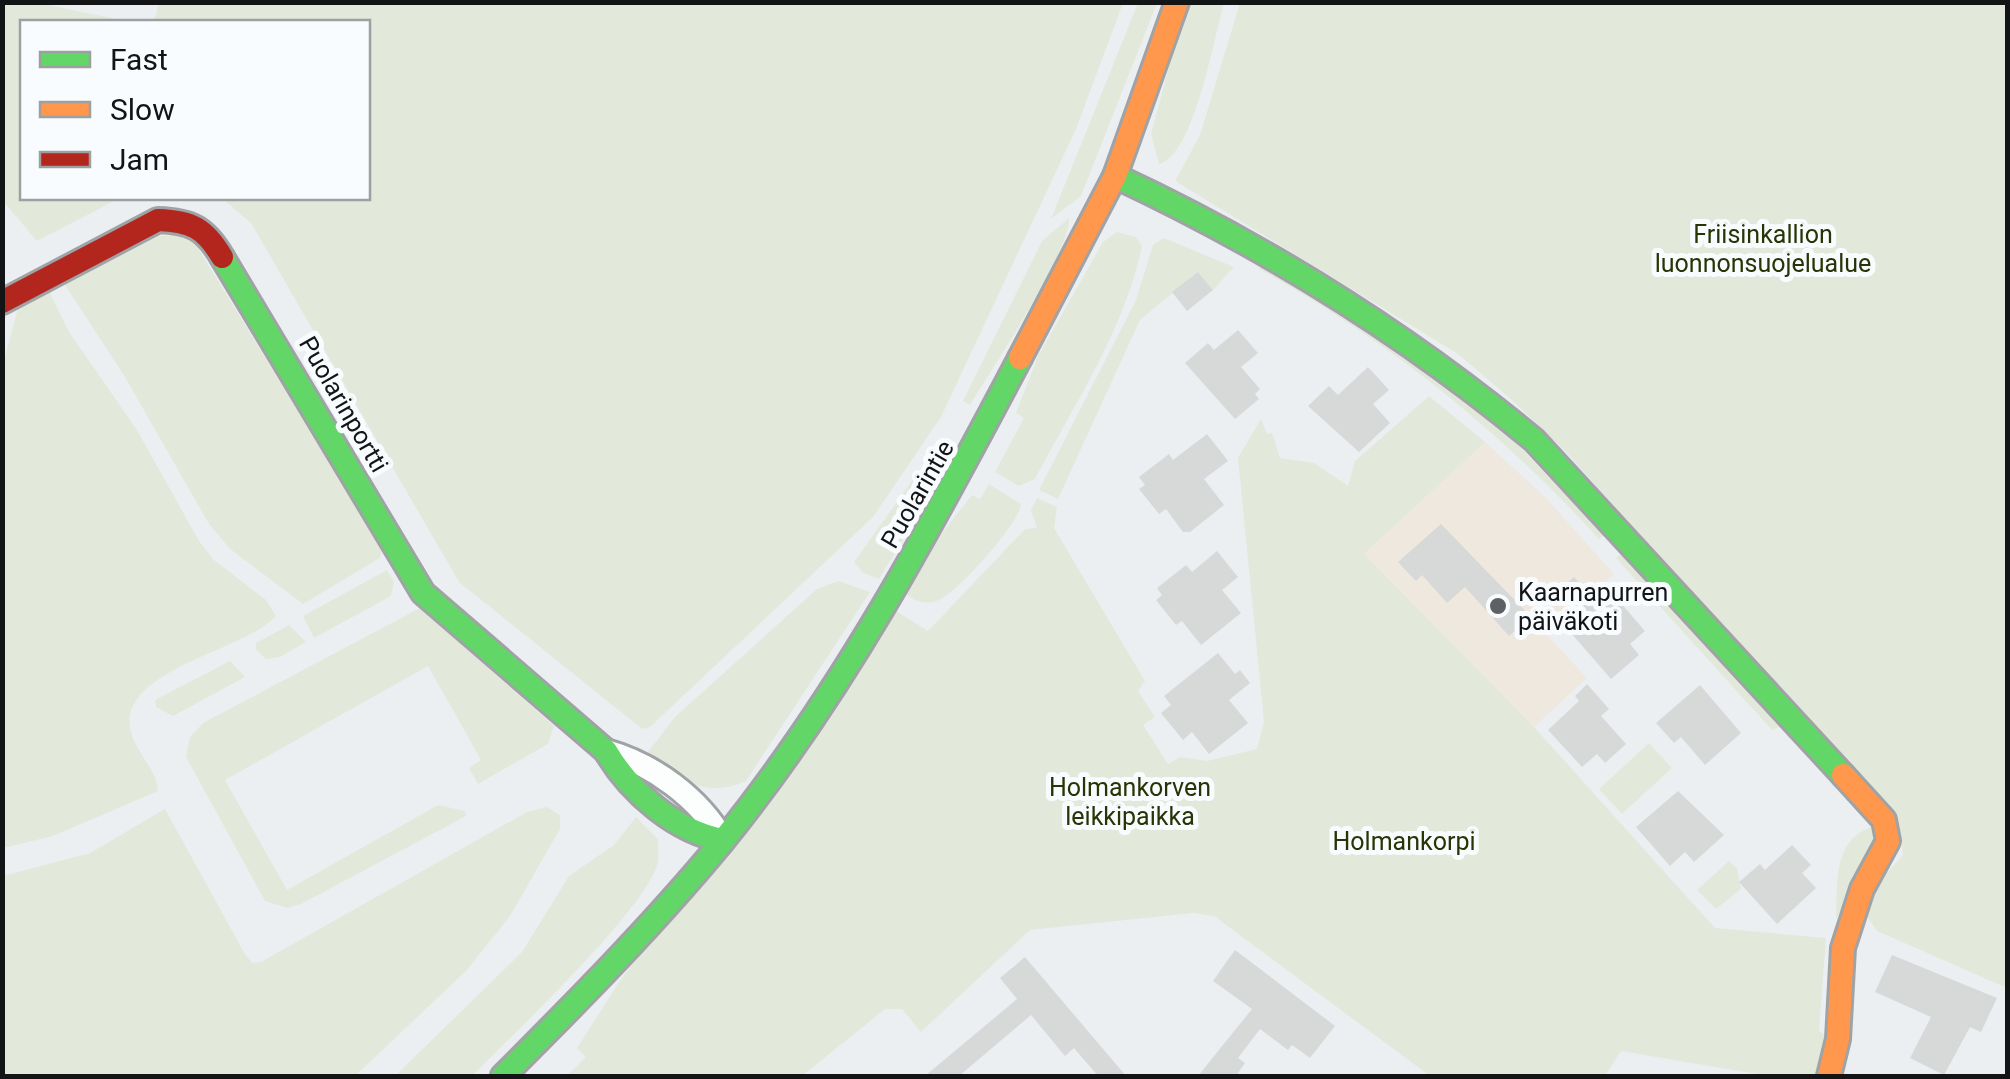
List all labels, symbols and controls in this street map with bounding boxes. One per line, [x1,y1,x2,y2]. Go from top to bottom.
legend [20,20,370,200]
text: Fast [110,42,168,77]
text: Slow [110,92,175,127]
text: Jam [110,142,169,177]
park label: Friisinkallion luonnonsuojelualue [1655,220,1871,278]
street label: Puolarinportti [293,331,394,477]
street label: Puolarintie [875,435,960,553]
place label: Kaarnapurren päiväkoti [1518,578,1668,636]
marker: Kaarnapurren päiväkoti [1487,595,1509,617]
park label: Holmankorven leikkipaikka [1049,773,1211,831]
park label: Holmankorpi [1332,827,1476,856]

